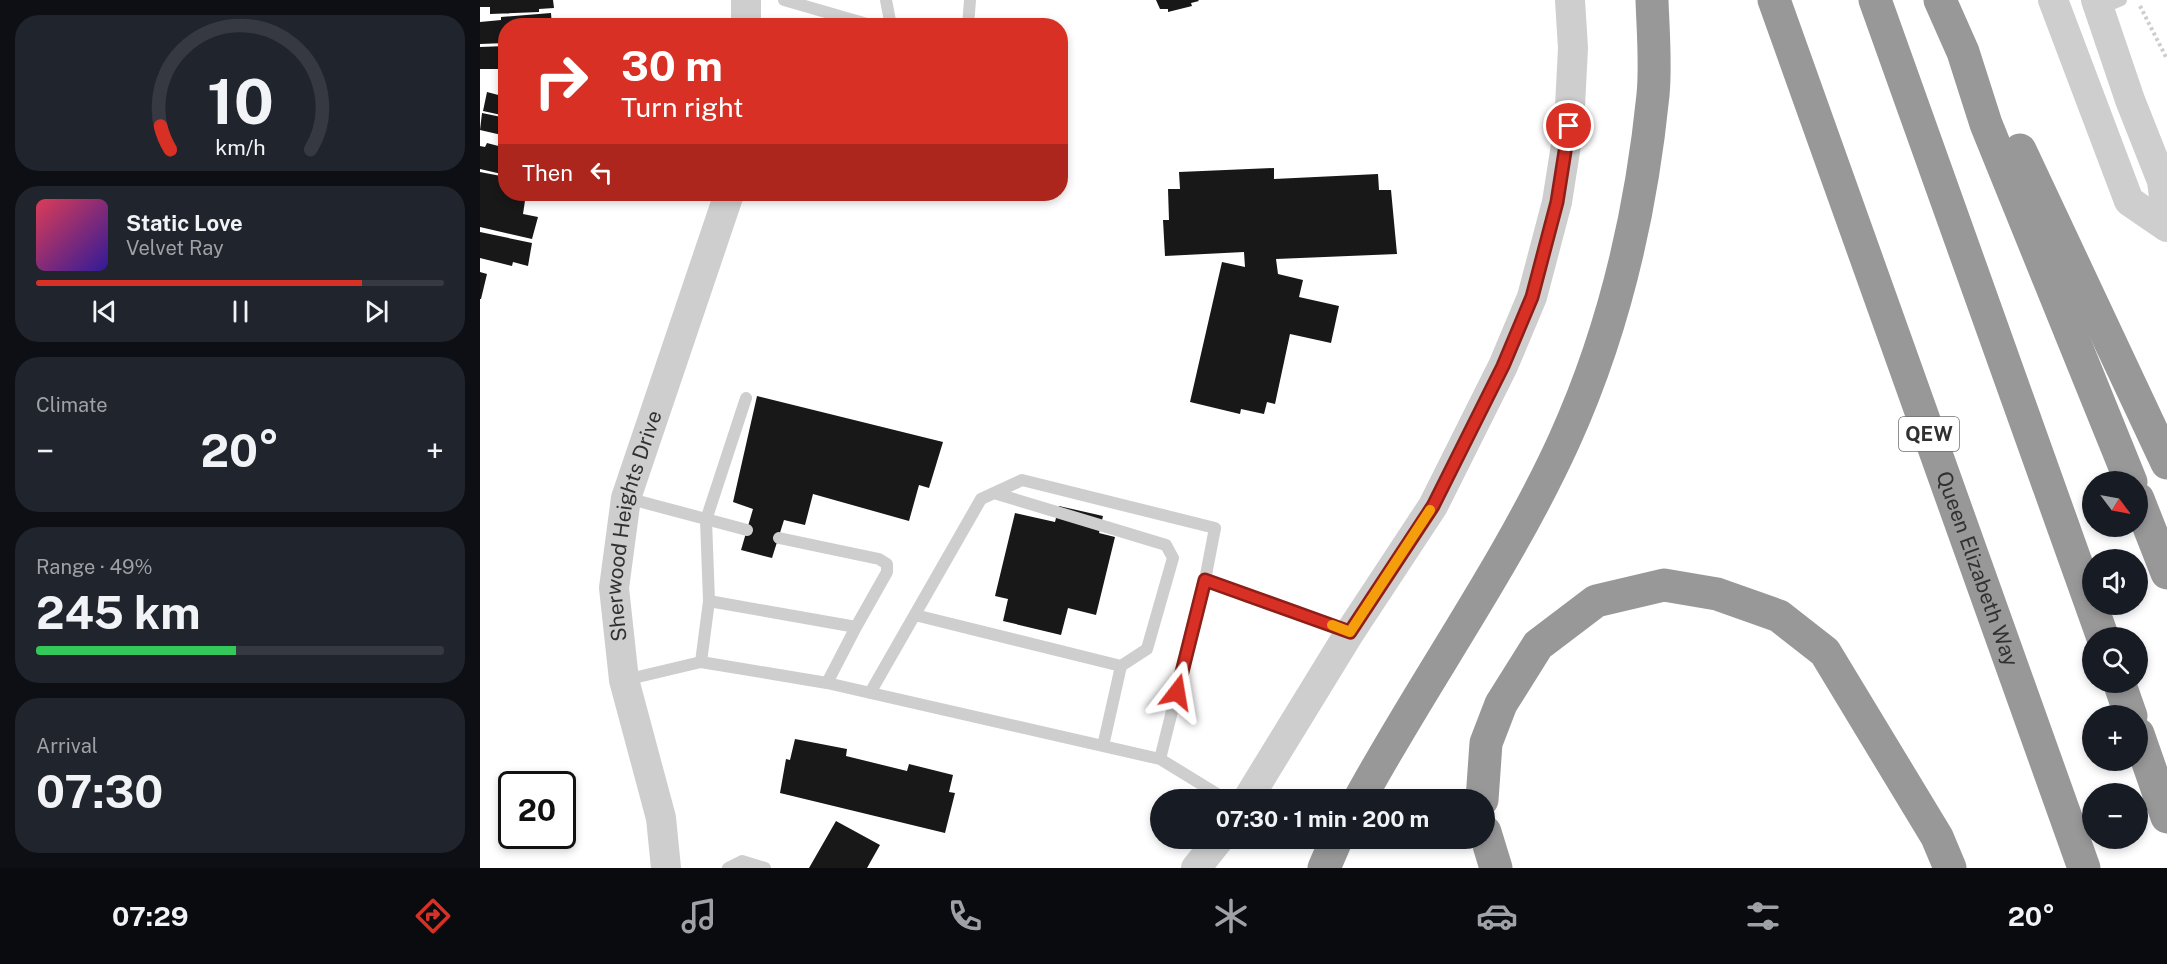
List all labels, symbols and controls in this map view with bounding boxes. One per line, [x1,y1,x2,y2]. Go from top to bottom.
text: 30 m [621,41,723,90]
icon: right [522,42,600,120]
text: 10 [207,65,273,138]
text: Turn right [621,91,744,123]
pin [1543,100,1594,151]
icon: arrive [1552,109,1585,142]
text: km/h [215,135,265,160]
icon: left [585,156,618,189]
text: Then [522,160,573,186]
text: Static Love [126,210,243,236]
text: Velvet Ray [126,236,224,260]
icon: previous [88,295,121,328]
icon: pause [224,295,257,328]
icon: next [360,295,393,328]
text: Climate [36,393,108,417]
street label: Sherwood Heights Drive [600,407,667,643]
road number: QEW [1899,417,1959,451]
text: 20° [201,424,279,477]
text: − [36,432,54,470]
text: + [426,432,444,470]
street label: Queen Elizabeth Way [1931,468,2024,670]
north arrow [2082,471,2148,537]
map controls [2082,471,2148,849]
button: sound [2082,549,2148,615]
text: Range · 49% [36,555,153,579]
text: 245 km [36,586,200,639]
button: search [2082,627,2148,693]
position arrow [1145,660,1209,724]
button: + [2082,705,2148,771]
text: Arrival [36,734,98,758]
text: 07:30 [36,765,163,818]
speed limit sign: 20 [498,771,576,849]
button: − [2082,783,2148,849]
text: 07:30 · 1 min · 200 m [1216,806,1429,832]
icon: directions [412,895,454,937]
icon: music [678,895,720,937]
icon: phone [944,895,986,937]
icon: climate [1210,895,1252,937]
icon: car [1476,895,1518,937]
icon: filters [1742,895,1784,937]
text: 07:29 [112,900,189,932]
text: 20° [2008,900,2055,932]

